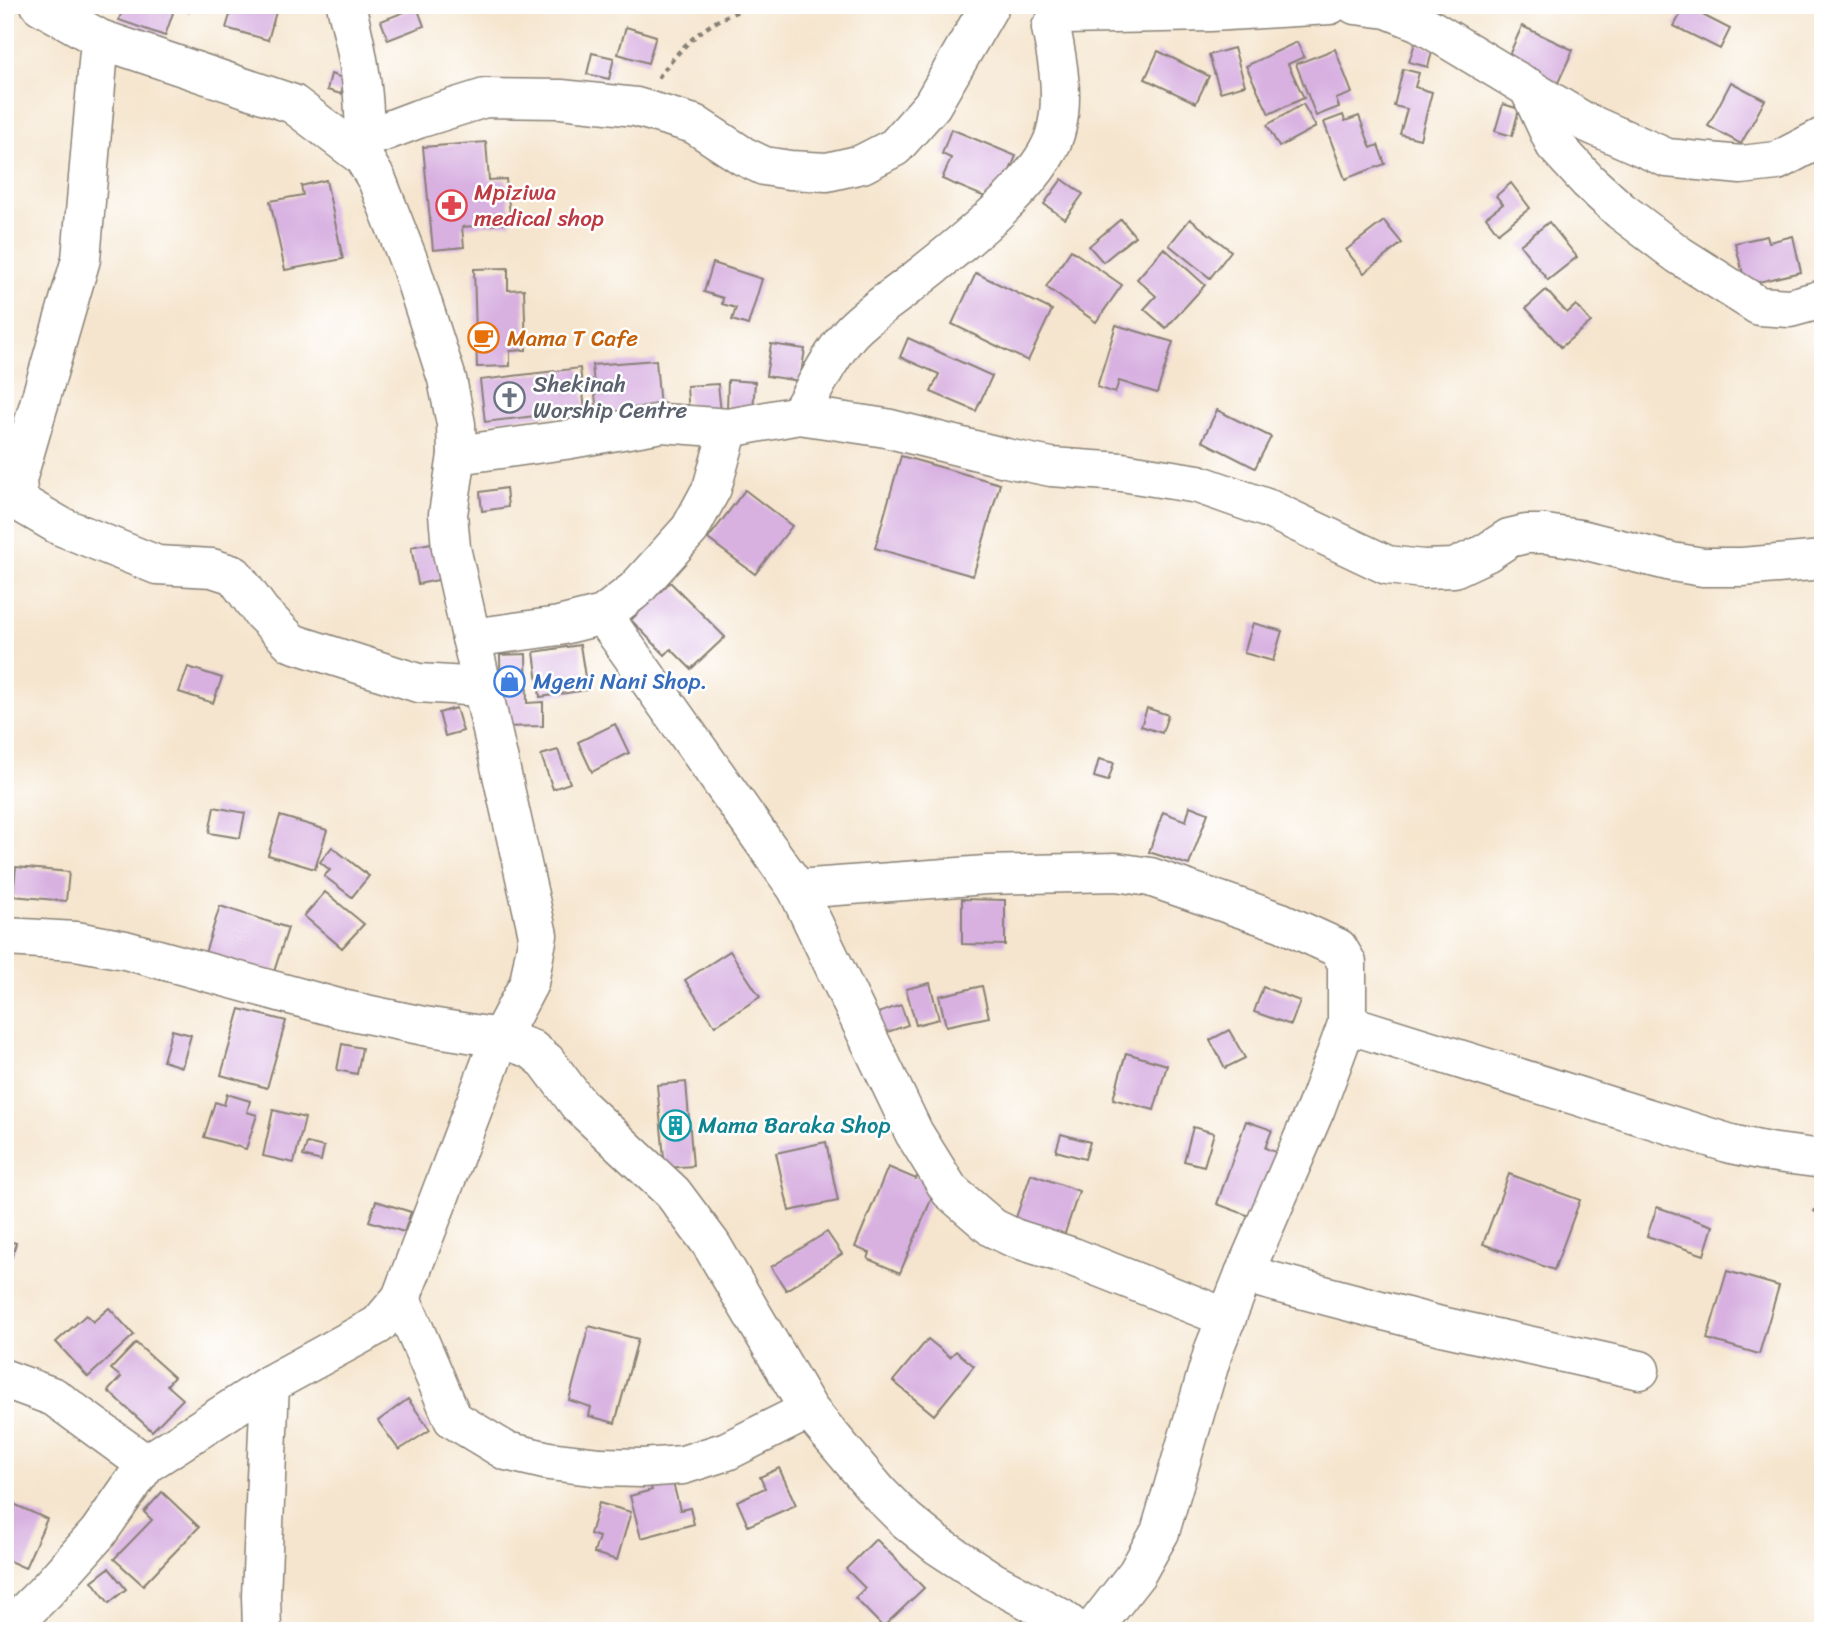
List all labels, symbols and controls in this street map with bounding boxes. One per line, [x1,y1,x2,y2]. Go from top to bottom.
place label: Mpiziwa medical shop [474,172,604,239]
pharmacy icon: Mpiziwa medical shop [434,188,468,222]
place label: Mama T Cafe [507,318,638,359]
cafe icon: Mama T Cafe [467,321,501,355]
place label: Shekinah Worship Centre [533,364,687,431]
church icon: Shekinah Worship Centre [493,380,527,414]
place label: Mgeni Nani Shop. [533,661,708,702]
shop icon: Mgeni Nani Shop. [493,664,527,698]
place label: Mama Baraka Shop [698,1105,891,1146]
building icon: Mama Baraka Shop [658,1108,692,1142]

